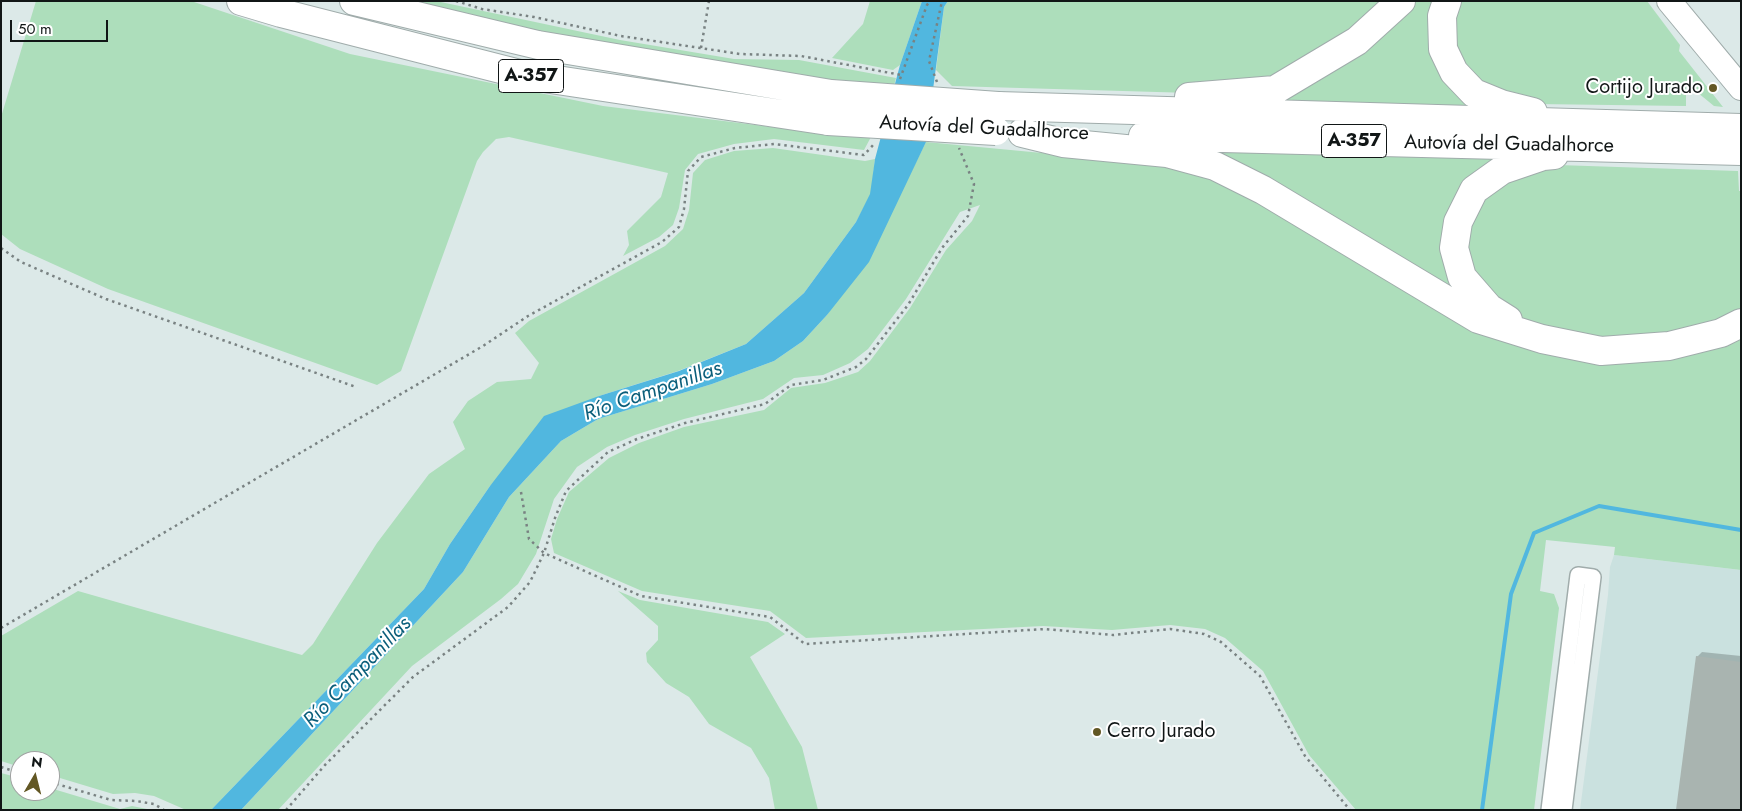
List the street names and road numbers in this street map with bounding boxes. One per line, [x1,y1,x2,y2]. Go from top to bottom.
road number: A-357 [498,59,564,92]
street label: Autovía del Guadalhorce [879,112,1089,146]
road number: A-357 [1322,124,1386,158]
street label: Autovía del Guadalhorce [1404,131,1614,159]

